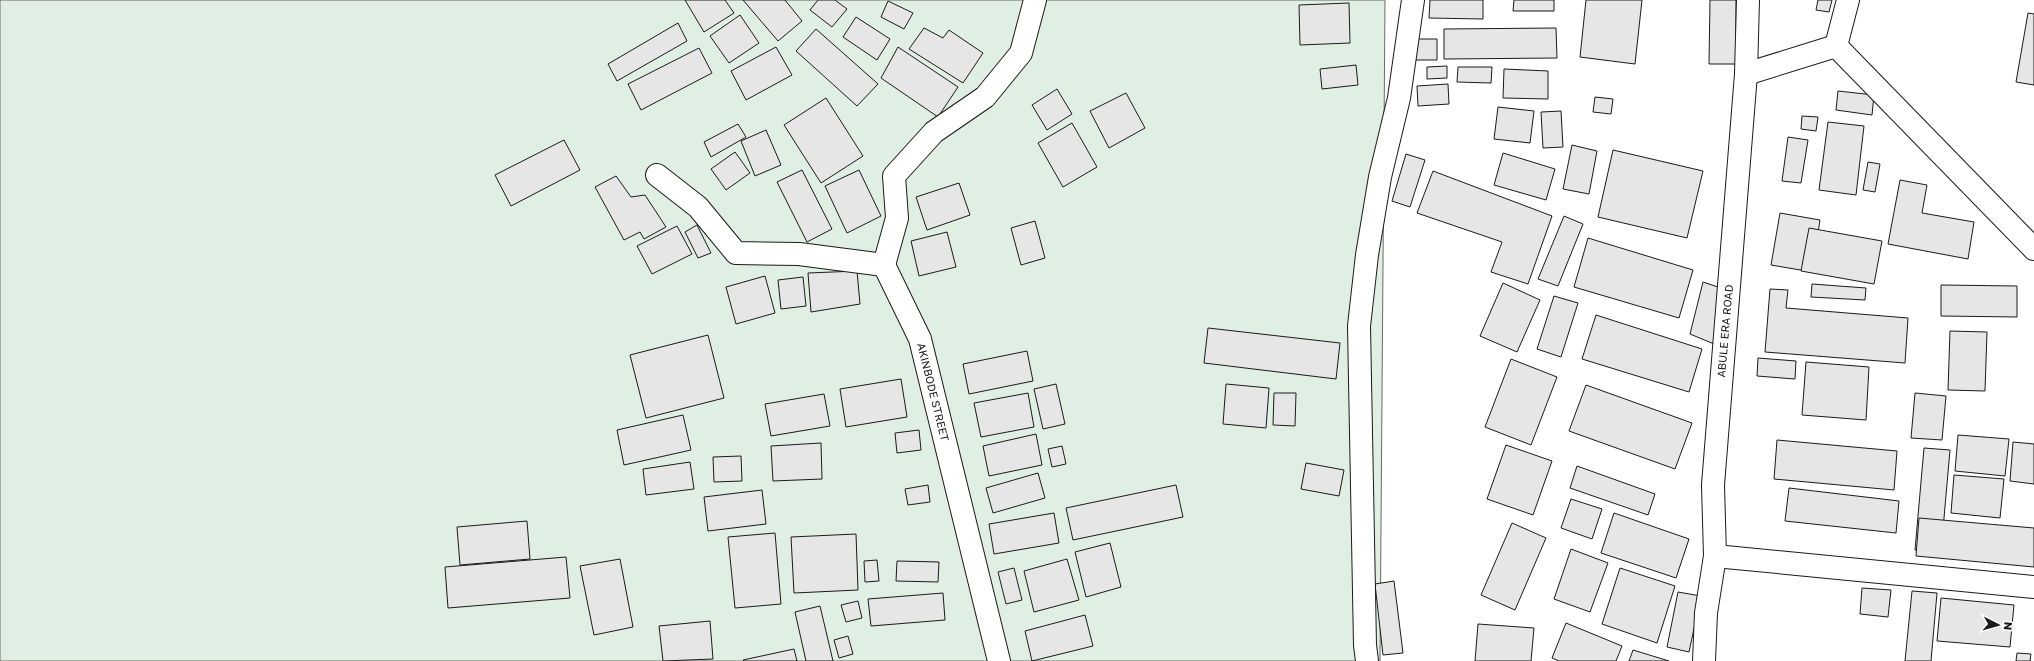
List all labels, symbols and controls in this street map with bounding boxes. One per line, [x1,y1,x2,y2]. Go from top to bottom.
street label: ABULE ERA ROAD [1714,284,1735,378]
street label: AKINBODE STREET [915,341,952,443]
north arrow [1978,605,2018,645]
text: N [2002,621,2015,631]

